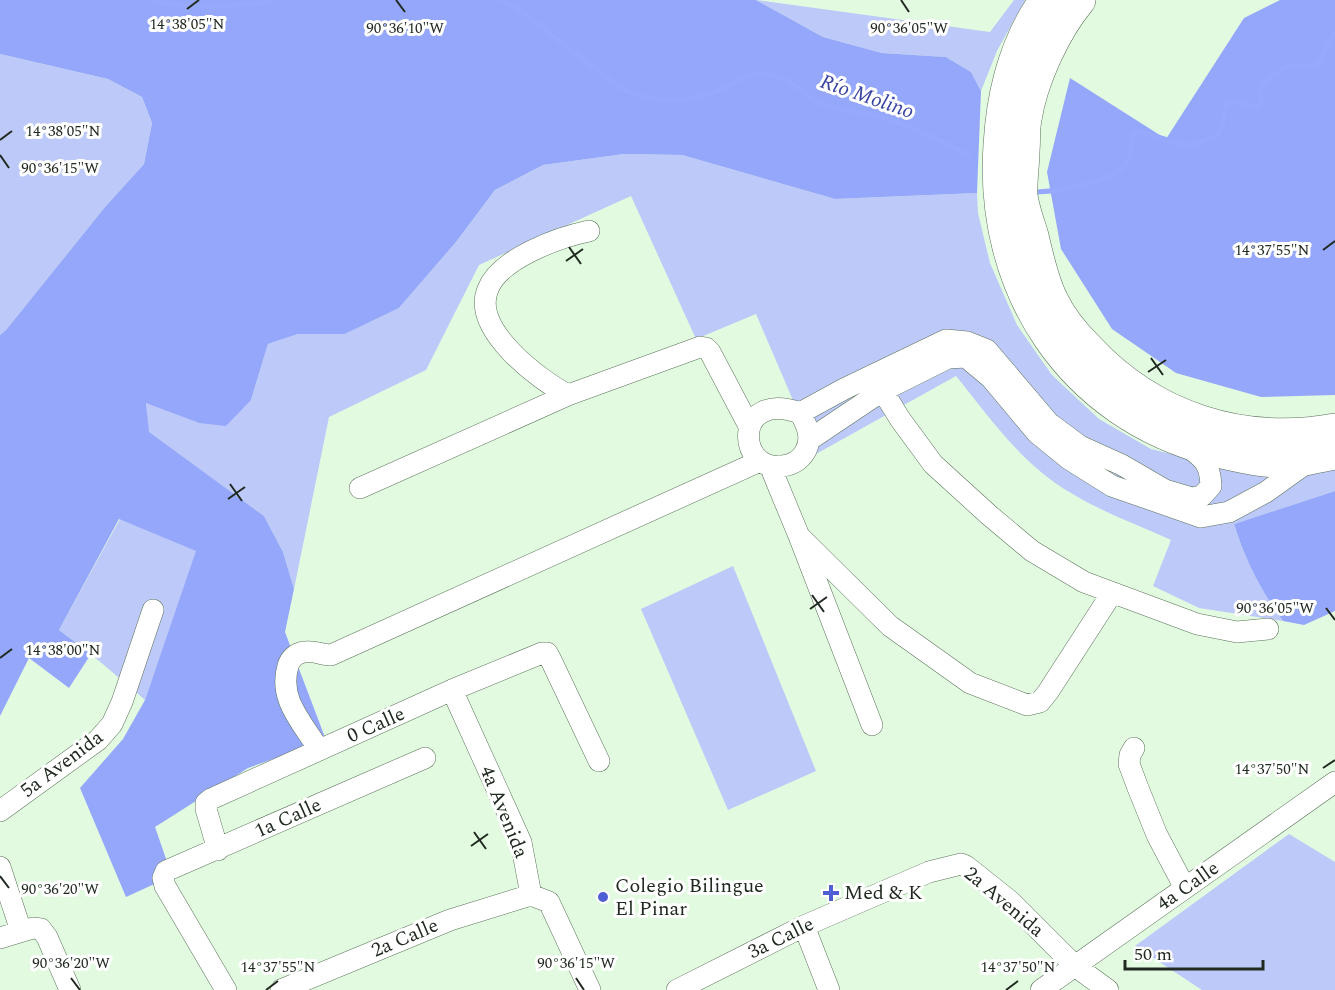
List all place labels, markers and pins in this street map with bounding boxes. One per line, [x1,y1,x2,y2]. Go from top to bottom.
place label: Colegio Bilingue El Pinar [615,871,764,924]
place label: Med & K [844,878,923,908]
marker: Med & K [822,884,840,902]
marker: Colegio Bilingue El Pinar [596,890,610,904]

